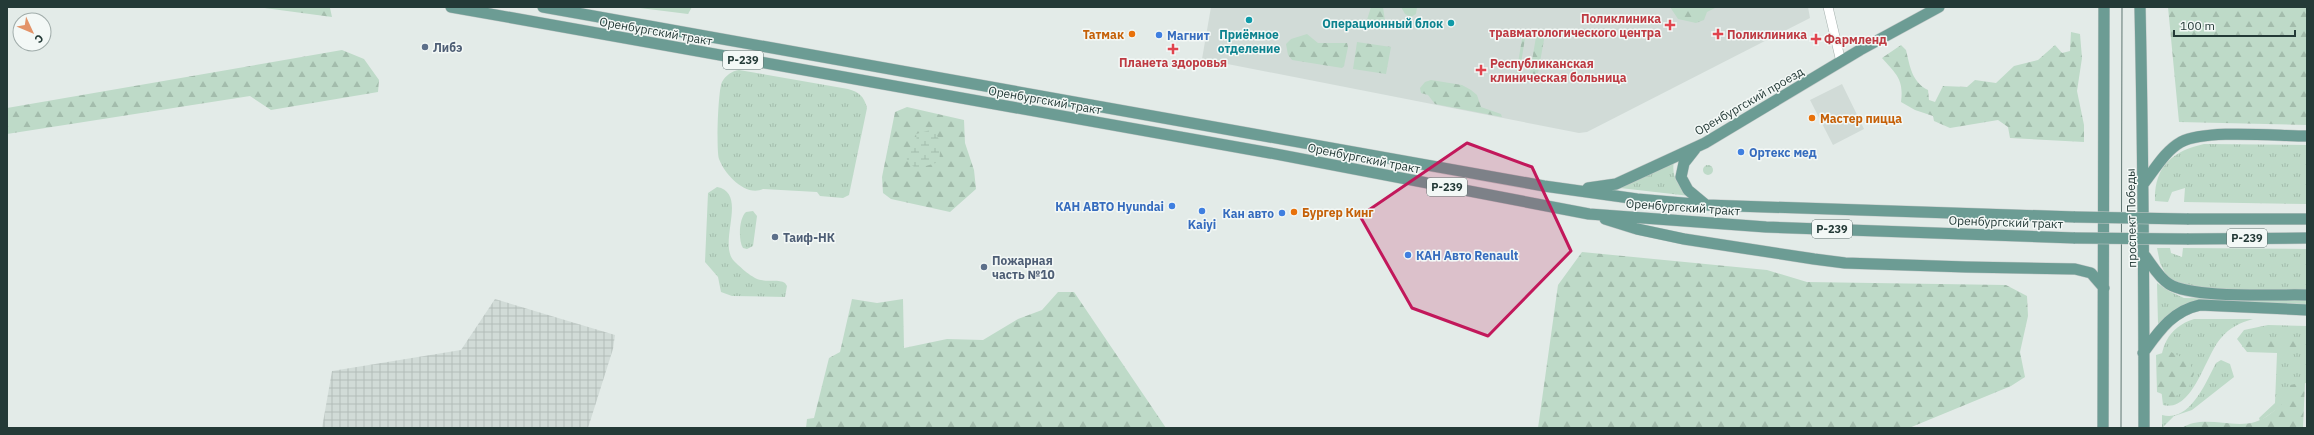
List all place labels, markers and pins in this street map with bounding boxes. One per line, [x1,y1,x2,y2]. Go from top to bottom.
place label: Поликлиника травматологического центра [1489,11,1661,40]
marker: Приёмное отделение [1244,15,1254,25]
place label: Операционный блок [1322,16,1443,31]
marker: Операционный блок [1446,18,1456,28]
marker: Поликлиника травматологического центра [1664,19,1676,31]
place label: Татмак [1083,27,1124,42]
place label: Приёмное отделение [1218,27,1280,56]
place label: Поликлиника [1727,27,1807,42]
place label: Магнит [1167,28,1210,43]
marker: Поликлиника [1712,28,1724,40]
marker: Татмак [1127,29,1137,39]
marker: Магнит [1154,30,1164,40]
place label: Фармленд [1824,32,1887,47]
marker: Фармленд [1811,34,1821,44]
place label: Либэ [433,40,462,55]
marker: Либэ [420,42,430,52]
marker: Планета здоровья [1168,44,1178,54]
place label: Планета здоровья [1119,55,1227,70]
place label: Республиканская клиническая больница [1490,56,1627,85]
marker: Республиканская клиническая больница [1475,64,1487,76]
place label: Мастер пицца [1820,111,1902,126]
marker: Мастер пицца [1807,113,1817,123]
place label: Ортекс мед [1749,145,1817,160]
marker: Ортекс мед [1736,147,1746,157]
place label: КАН АВТО Hyundai [1055,199,1164,214]
marker: КАН АВТО Hyundai [1167,201,1177,211]
place label: Бургер Кинг [1302,205,1374,220]
marker: Kaiyi [1197,206,1207,216]
place label: Кан авто [1223,206,1274,221]
marker: Бургер Кинг [1289,207,1299,217]
marker: Кан авто [1277,208,1287,218]
place label: Kaiyi [1188,217,1216,232]
place label: Таиф-НК [783,230,835,245]
marker: Таиф-НК [770,232,780,242]
place label: КАН Авто Renault [1416,248,1519,263]
marker: КАН Авто Renault [1403,250,1413,260]
place label: Пожарная часть №10 [992,253,1055,282]
marker: Пожарная часть №10 [979,262,989,272]

